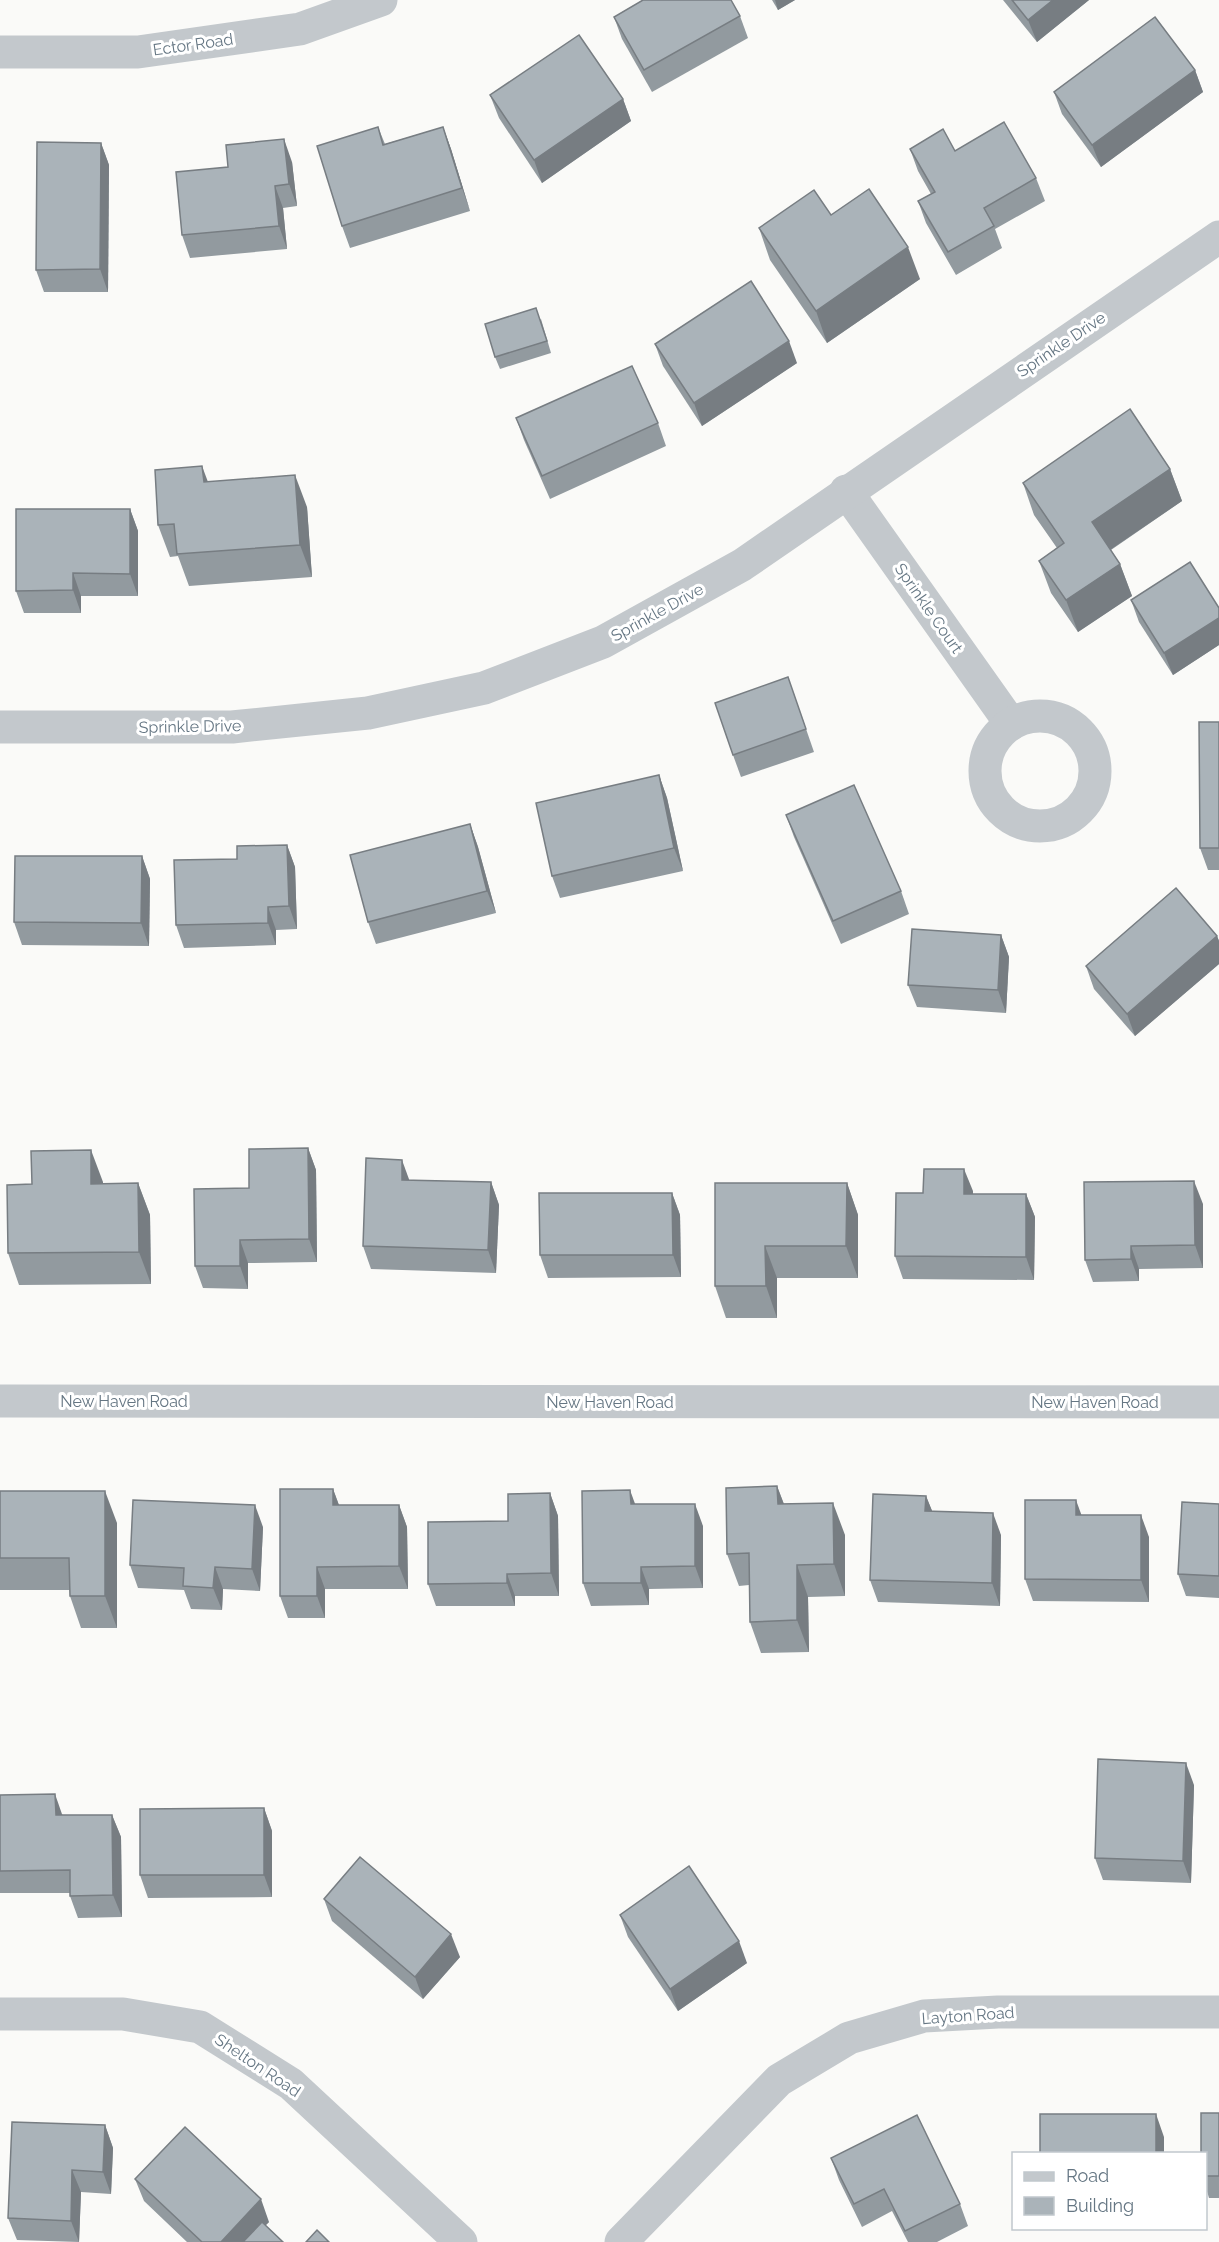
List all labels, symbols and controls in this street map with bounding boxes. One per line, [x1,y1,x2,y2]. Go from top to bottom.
street label: Ector Road [152,29,234,60]
street label: Sprinkle Drive [1013,308,1109,381]
street label: Sprinkle Court [891,560,967,657]
street label: Sprinkle Drive [608,579,707,646]
street label: Sprinkle Drive [139,716,241,737]
street label: New Haven Road [60,1392,188,1411]
street label: New Haven Road [546,1393,674,1412]
street label: New Haven Road [1031,1393,1159,1412]
street label: Layton Road [921,2003,1015,2028]
street label: Shelton Road [211,2030,304,2101]
legend [1012,2152,1207,2230]
text: Road [1066,2165,1109,2186]
text: Building [1066,2195,1134,2216]

